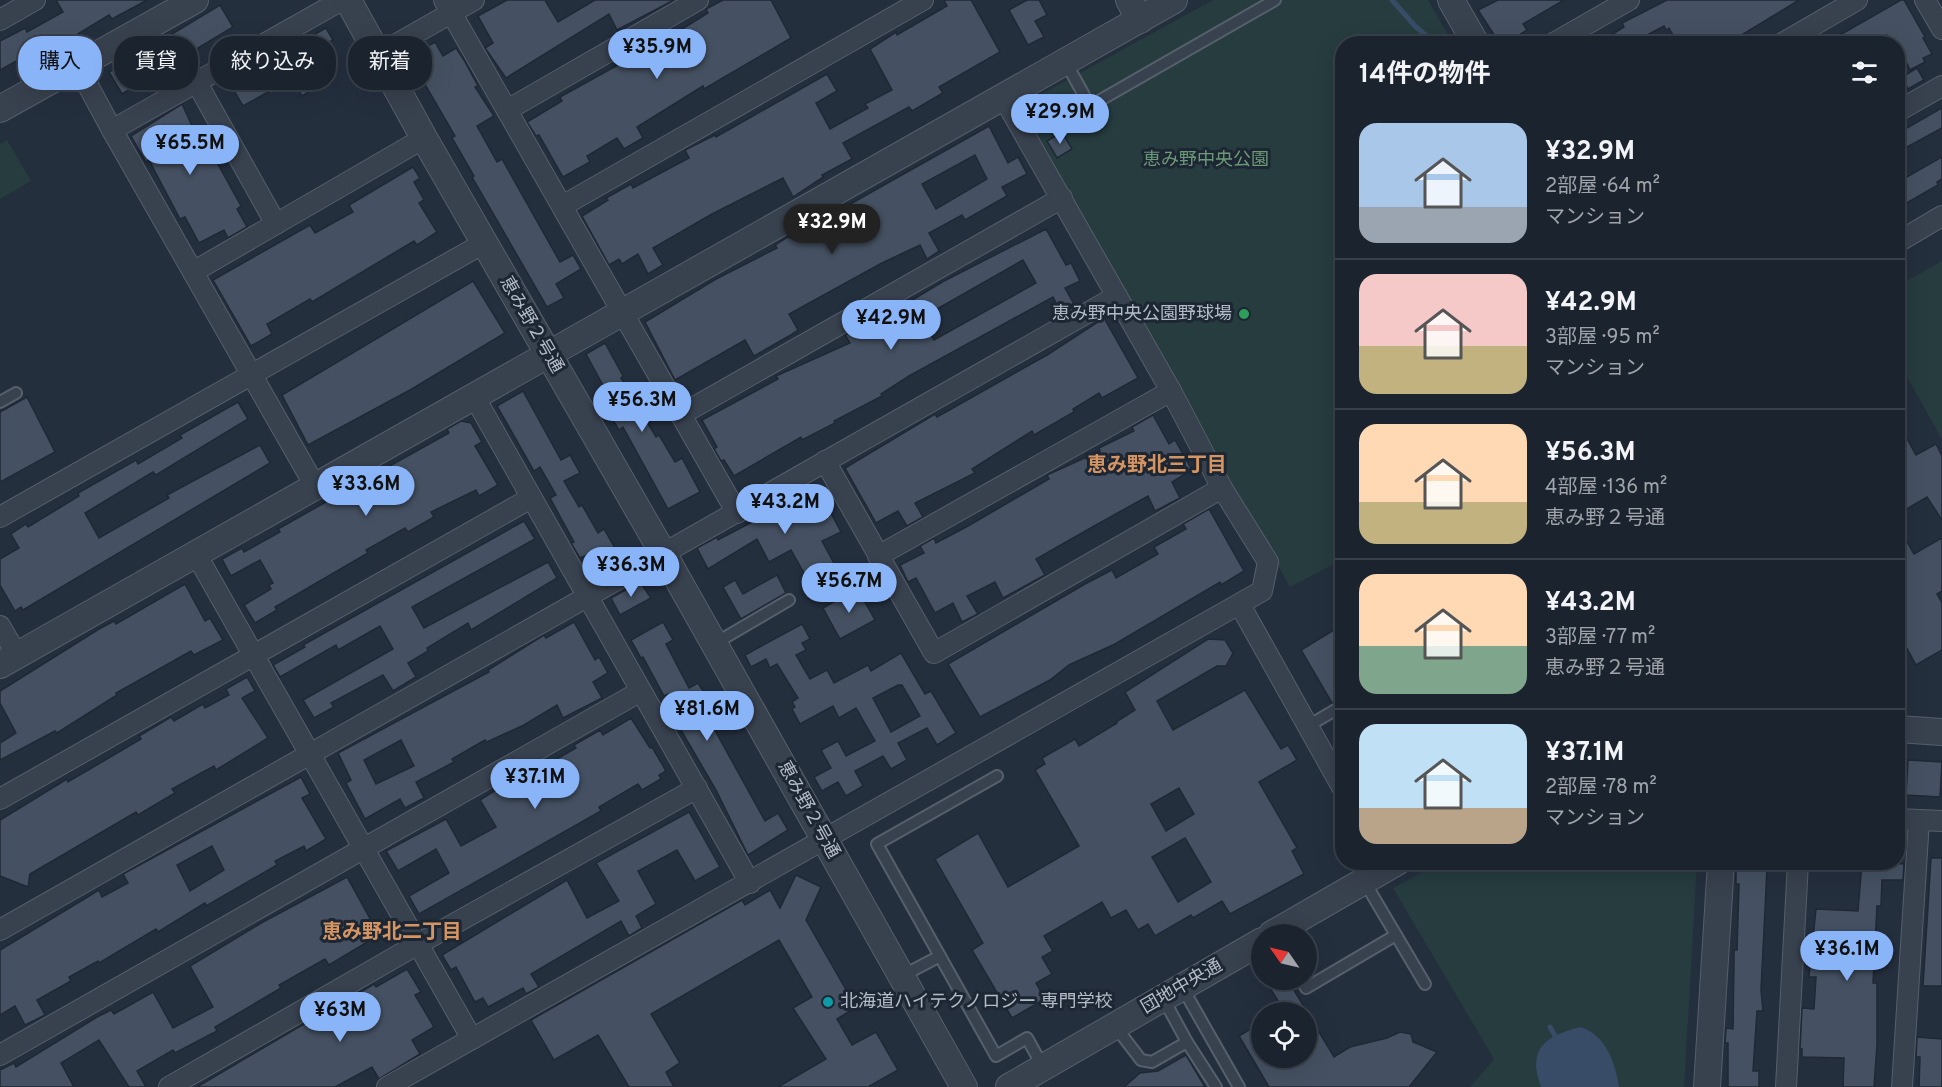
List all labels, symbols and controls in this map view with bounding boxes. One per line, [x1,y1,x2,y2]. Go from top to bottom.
pin: ¥35.9M [608,29,706,80]
text: ¥35.9M [622,35,692,61]
chip: 購入 [18,36,102,90]
chip: 賃貸 [114,36,198,90]
chip: 絞り込み [210,36,336,90]
chip: 新着 [348,36,432,90]
icon: filters [1848,56,1881,89]
text: 14件の物件 [1359,59,1490,92]
pin: ¥29.9M [1011,94,1109,145]
text: ¥29.9M [1025,100,1095,126]
pin: ¥65.5M [141,125,239,176]
text: ¥65.5M [155,131,225,157]
text: ¥32.9M [1545,136,1635,169]
icon: home [1407,147,1479,219]
park label: 恵み野中央公園 [1143,149,1269,172]
text: 2部屋 · 64 m² [1545,174,1660,200]
pin: ¥32.9M [783,204,881,255]
text: マンション [1545,205,1645,231]
text: ¥32.9M [797,210,867,236]
street label: 恵み野２号通 [494,272,568,378]
text: ¥42.9M [1545,287,1637,320]
icon: home [1407,298,1479,370]
pin: ¥42.9M [842,300,940,351]
place label: 恵み野中央公園野球場 [1052,303,1232,326]
text: ¥42.9M [856,306,926,332]
marker: 恵み野中央公園野球場 [1237,307,1251,321]
text: 3部屋 · 95 m² [1545,325,1660,351]
text: マンション [1545,356,1645,382]
pin: ¥56.3M [593,382,691,433]
text: ¥56.3M [607,388,677,414]
text: ¥56.3M [1545,437,1636,470]
icon: home [1407,448,1479,520]
district label: 恵み野北三丁目 [1087,453,1227,479]
pin: ¥33.6M [317,466,415,517]
text: ¥33.6M [332,472,401,498]
text: 4部屋 · 136 m² [1545,475,1667,501]
pin: ¥43.2M [736,484,834,535]
text: ¥43.2M [750,490,820,516]
text: 恵み野２号通 [1545,506,1665,532]
pin: ¥36.3M [582,547,680,598]
text: ¥36.3M [596,553,666,579]
pin: ¥56.7M [800,563,898,614]
text: ¥56.7M [816,569,882,595]
text: ¥43.2M [1545,587,1636,620]
icon: home [1407,598,1479,670]
text: 3部屋 · 77 m² [1545,625,1655,651]
text: 恵み野２号通 [1545,656,1665,682]
pin: ¥81.6M [658,691,756,742]
text: ¥81.6M [674,697,740,723]
text: ¥37.1M [1545,737,1624,770]
icon: home [1407,748,1479,820]
street label: 恵み野２号通 [772,757,844,863]
pin: ¥37.1M [486,759,584,810]
text: ¥37.1M [504,765,566,791]
text: 2部屋 · 78 m² [1545,775,1657,801]
text: マンション [1545,806,1645,832]
district label: 恵み野北二丁目 [322,920,462,946]
north arrow [1251,924,1317,990]
map controls [1251,924,1317,1068]
pin: ¥36.1M [1798,931,1896,982]
text: ¥36.1M [1814,937,1880,963]
street label: 団地中央通 [1137,955,1227,1019]
place label: 北海道ハイテクノロジー 専門学校 [840,991,1112,1014]
pin: ¥63M [304,992,376,1043]
marker: 北海道ハイテクノロジー 専門学校 [821,995,835,1009]
text: ¥63M [314,998,366,1024]
button: locate [1251,1002,1317,1068]

